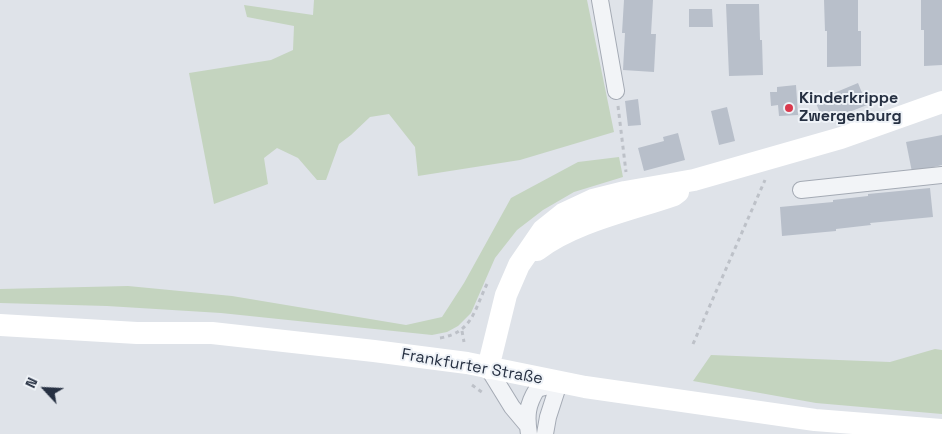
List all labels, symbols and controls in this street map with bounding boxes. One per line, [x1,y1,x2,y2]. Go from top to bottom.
place label: Kinderkrippe Zwergenburg [799,89,902,127]
marker: Kinderkrippe Zwergenburg [783,102,795,114]
street label: Frankfurter Straße [400,345,544,389]
north arrow [20,364,70,414]
text: N [21,375,42,391]

